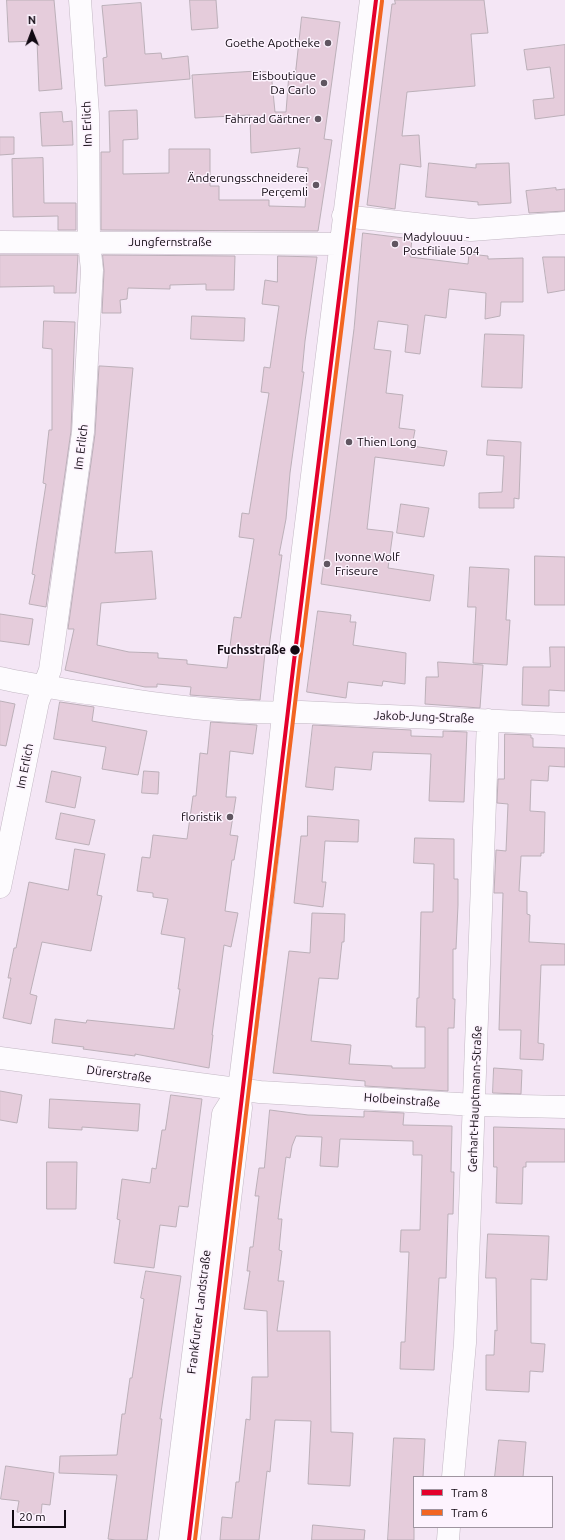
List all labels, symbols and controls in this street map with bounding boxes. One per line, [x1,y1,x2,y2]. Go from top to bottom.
north arrow [12,12,52,52]
text: N [28,14,36,26]
place label: Goethe Apotheke [225,36,320,50]
marker: Goethe Apotheke [323,38,333,48]
place label: Eisboutique Da Carlo [252,69,316,97]
marker: Eisboutique Da Carlo [319,78,329,88]
street label: Im Erlich [79,101,95,147]
place label: Fahrrad Gärtner [225,112,310,126]
marker: Fahrrad Gärtner [313,114,323,124]
place label: Änderungsschneiderei Perçemli [188,171,308,199]
marker: Änderungsschneiderei Perçemli [311,180,321,190]
place label: Madylouuu - Postfiliale 504 [403,230,480,258]
street label: Jungfernstraße [128,235,212,249]
marker: Madylouuu - Postfiliale 504 [390,239,400,249]
street label: Im Erlich [71,423,91,471]
place label: Thien Long [357,435,417,449]
marker: Thien Long [344,437,354,447]
place label: Ivonne Wolf Friseure [335,550,400,578]
marker: Ivonne Wolf Friseure [322,559,332,569]
place label: Fuchsstraße [217,643,286,657]
marker: Fuchsstraße [288,643,302,657]
street label: Jakob-Jung-Straße [373,708,475,726]
street label: Im Erlich [14,742,36,790]
place label: floristik [181,810,222,824]
marker: floristik [225,812,235,822]
street label: Gerhart-Hauptmann-Straße [465,1025,485,1173]
street label: Dürerstraße [86,1062,152,1086]
street label: Holbeinstraße [363,1090,441,1110]
street label: Frankfurter Landstraße [184,1249,214,1375]
legend [413,1476,553,1528]
text: Tram 8 [451,1486,488,1499]
scale bar [14,1502,68,1528]
text: Tram 6 [451,1506,488,1519]
text: 20 m [19,1510,46,1523]

